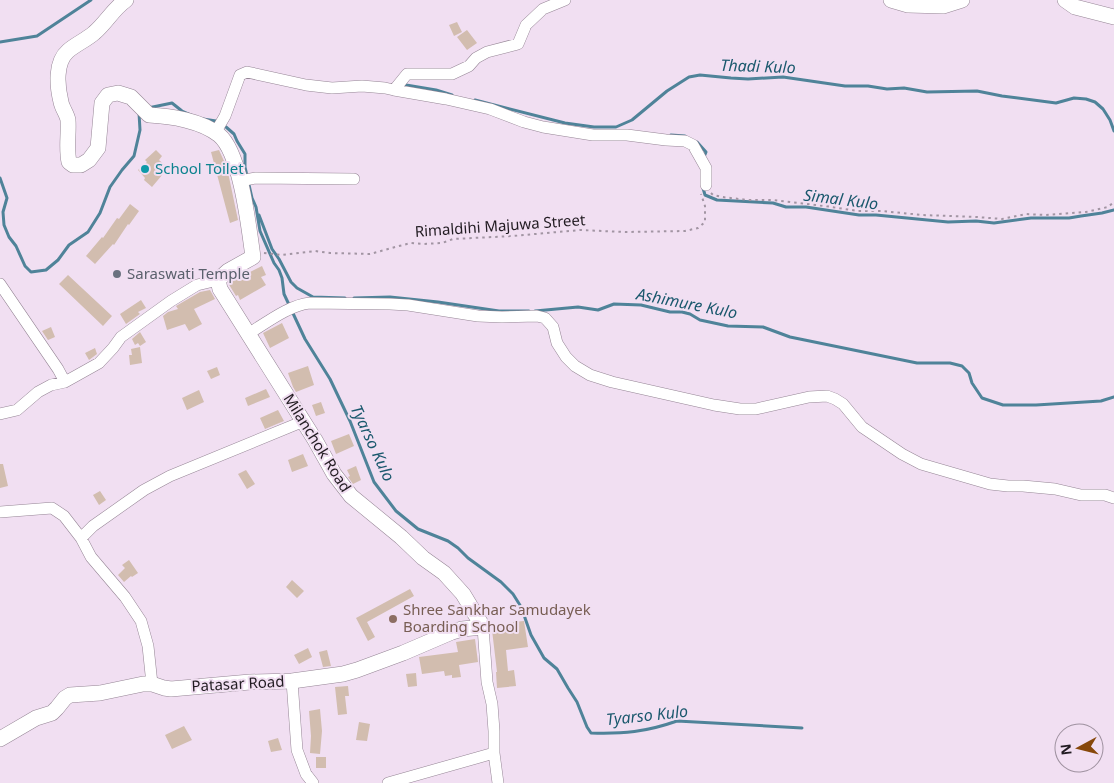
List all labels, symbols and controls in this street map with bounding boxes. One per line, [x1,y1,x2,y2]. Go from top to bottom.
water label: Thadi Kulo [720,54,796,78]
place label: School Toilet [155,158,244,178]
marker: School Toilet [139,163,151,175]
water label: Simal Kulo [802,184,880,214]
street label: Rimaldihi Majuwa Street [414,209,586,241]
place label: Saraswati Temple [127,263,250,283]
marker: Saraswati Temple [111,268,123,280]
water label: Ashimure Kulo [634,282,739,324]
street label: Milanchok Road [280,389,356,495]
water label: Tyarso Kulo [346,401,400,485]
place label: Shree Sankhar Samudayek Boarding School [403,599,591,636]
marker: Shree Sankhar Samudayek Boarding School [387,613,399,625]
street label: Patasar Road [191,671,285,695]
water label: Tyarso Kulo [605,700,689,730]
north arrow [1054,723,1104,773]
text: N [1055,743,1076,756]

